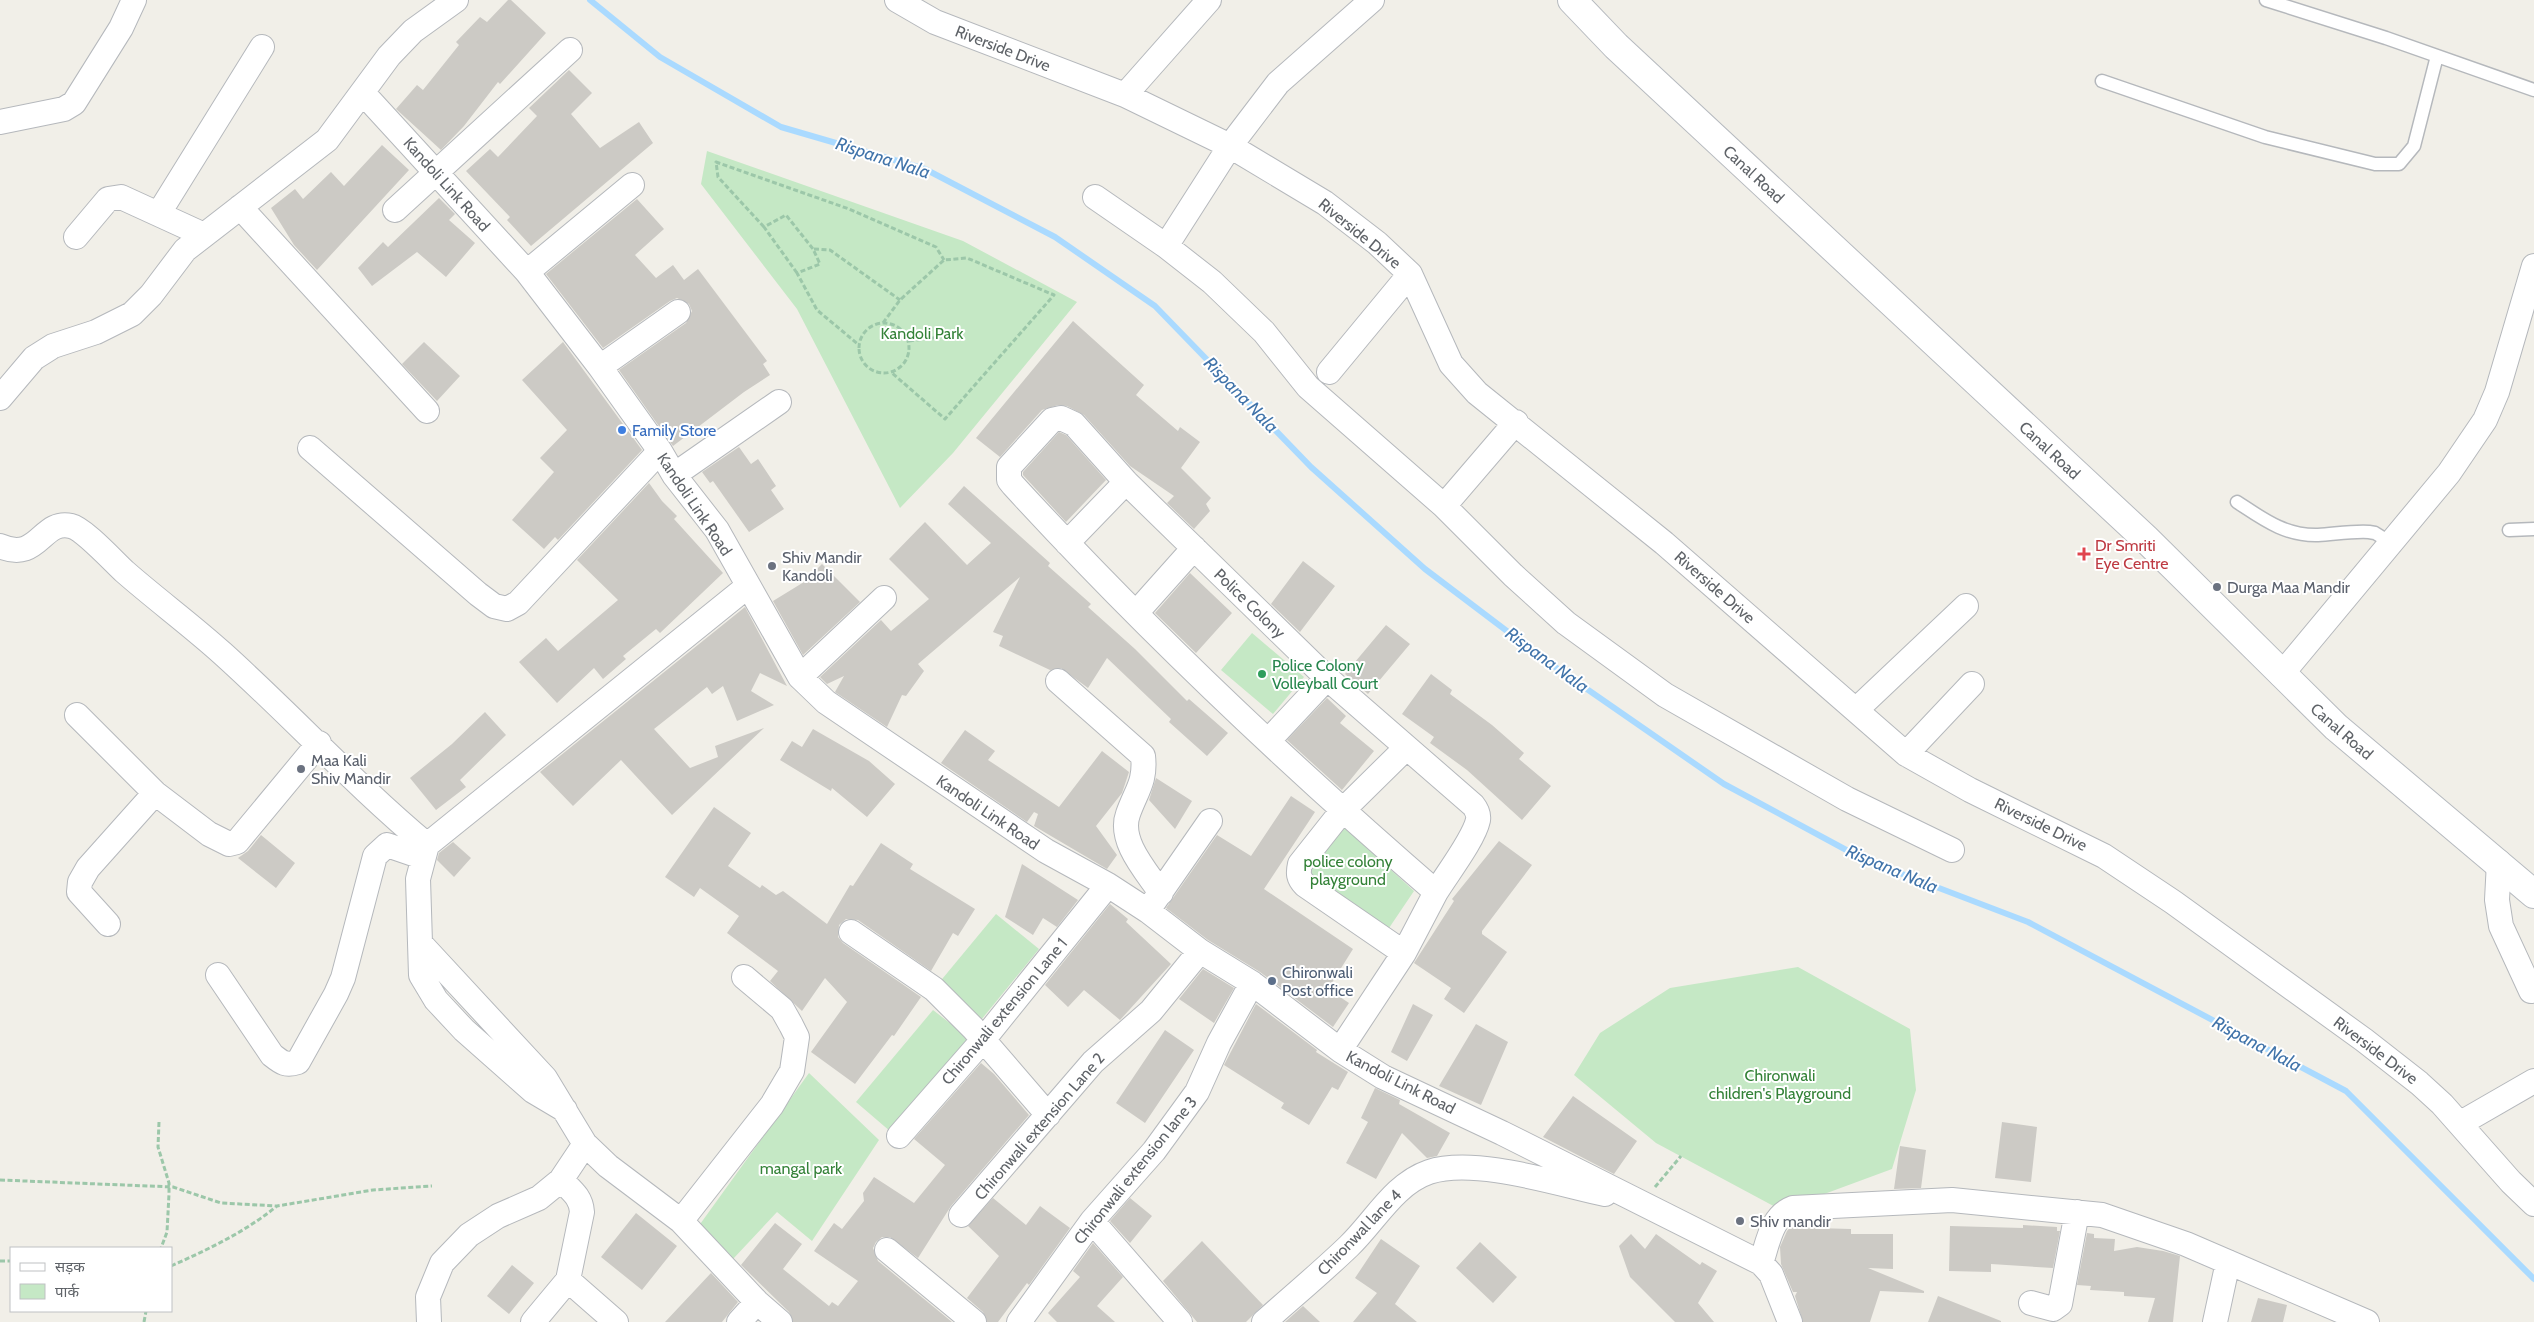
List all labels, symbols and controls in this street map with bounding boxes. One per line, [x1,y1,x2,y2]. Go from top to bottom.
street label: Riverside Drive [953,22,1053,75]
water label: Rispana Nala [833,132,933,184]
street label: Kandoli Link Road [399,133,494,235]
street label: Canal Road [1719,141,1788,207]
street label: Riverside Drive [1315,194,1405,272]
park label: Kandoli Park [881,324,964,343]
water label: Rispana Nala [1199,352,1283,438]
street label: Canal Road [2015,417,2084,483]
place label: Family Store [632,421,716,440]
marker: Family Store [616,424,628,436]
street label: Kandoli Link Road [653,449,736,559]
place label: Dr Smriti Eye Centre [2095,536,2168,573]
street label: Riverside Drive [1671,547,1759,628]
marker: Dr Smriti Eye Centre [2077,547,2091,561]
place label: Shiv Mandir Kandoli [782,548,863,585]
marker: Shiv Mandir Kandoli [766,560,778,572]
street label: Police Colony [1210,565,1289,642]
place label: Durga Maa Mandir [2227,578,2351,597]
marker: Durga Maa Mandir [2211,581,2223,593]
water label: Rispana Nala [1501,622,1593,698]
place label: Police Colony Volleyball Court [1272,656,1379,693]
marker: Police Colony Volleyball Court [1256,668,1268,680]
street label: Canal Road [2307,699,2377,764]
place label: Maa Kali Shiv Mandir [311,751,392,788]
marker: Maa Kali Shiv Mandir [295,763,307,775]
street label: Kandoli Link Road [933,771,1043,854]
street label: Riverside Drive [1991,794,2090,855]
water label: Rispana Nala [1843,840,1941,898]
park label: police colony playground [1303,852,1393,889]
street label: Chironwali extension Lane 1 [937,934,1071,1088]
place label: Chironwali Post office [1282,963,1353,1000]
marker: Chironwali Post office [1266,975,1278,987]
water label: Rispana Nala [2209,1011,2305,1077]
street label: Riverside Drive [2330,1013,2422,1088]
street label: Kandoli Link Road [1343,1047,1459,1118]
street label: Chironwali extension Lane 2 [970,1049,1108,1204]
park label: Chironwali children's Playground [1709,1066,1851,1103]
street label: Chironwali extension lane 3 [1070,1093,1201,1248]
park label: mangal park [760,1159,843,1178]
street label: Chironwal lane 4 [1313,1185,1405,1279]
place label: Shiv mandir [1750,1212,1832,1231]
marker: Shiv mandir [1734,1215,1746,1227]
legend [10,1247,172,1312]
text: सड़क [55,1258,85,1276]
text: पार्क [55,1283,79,1301]

